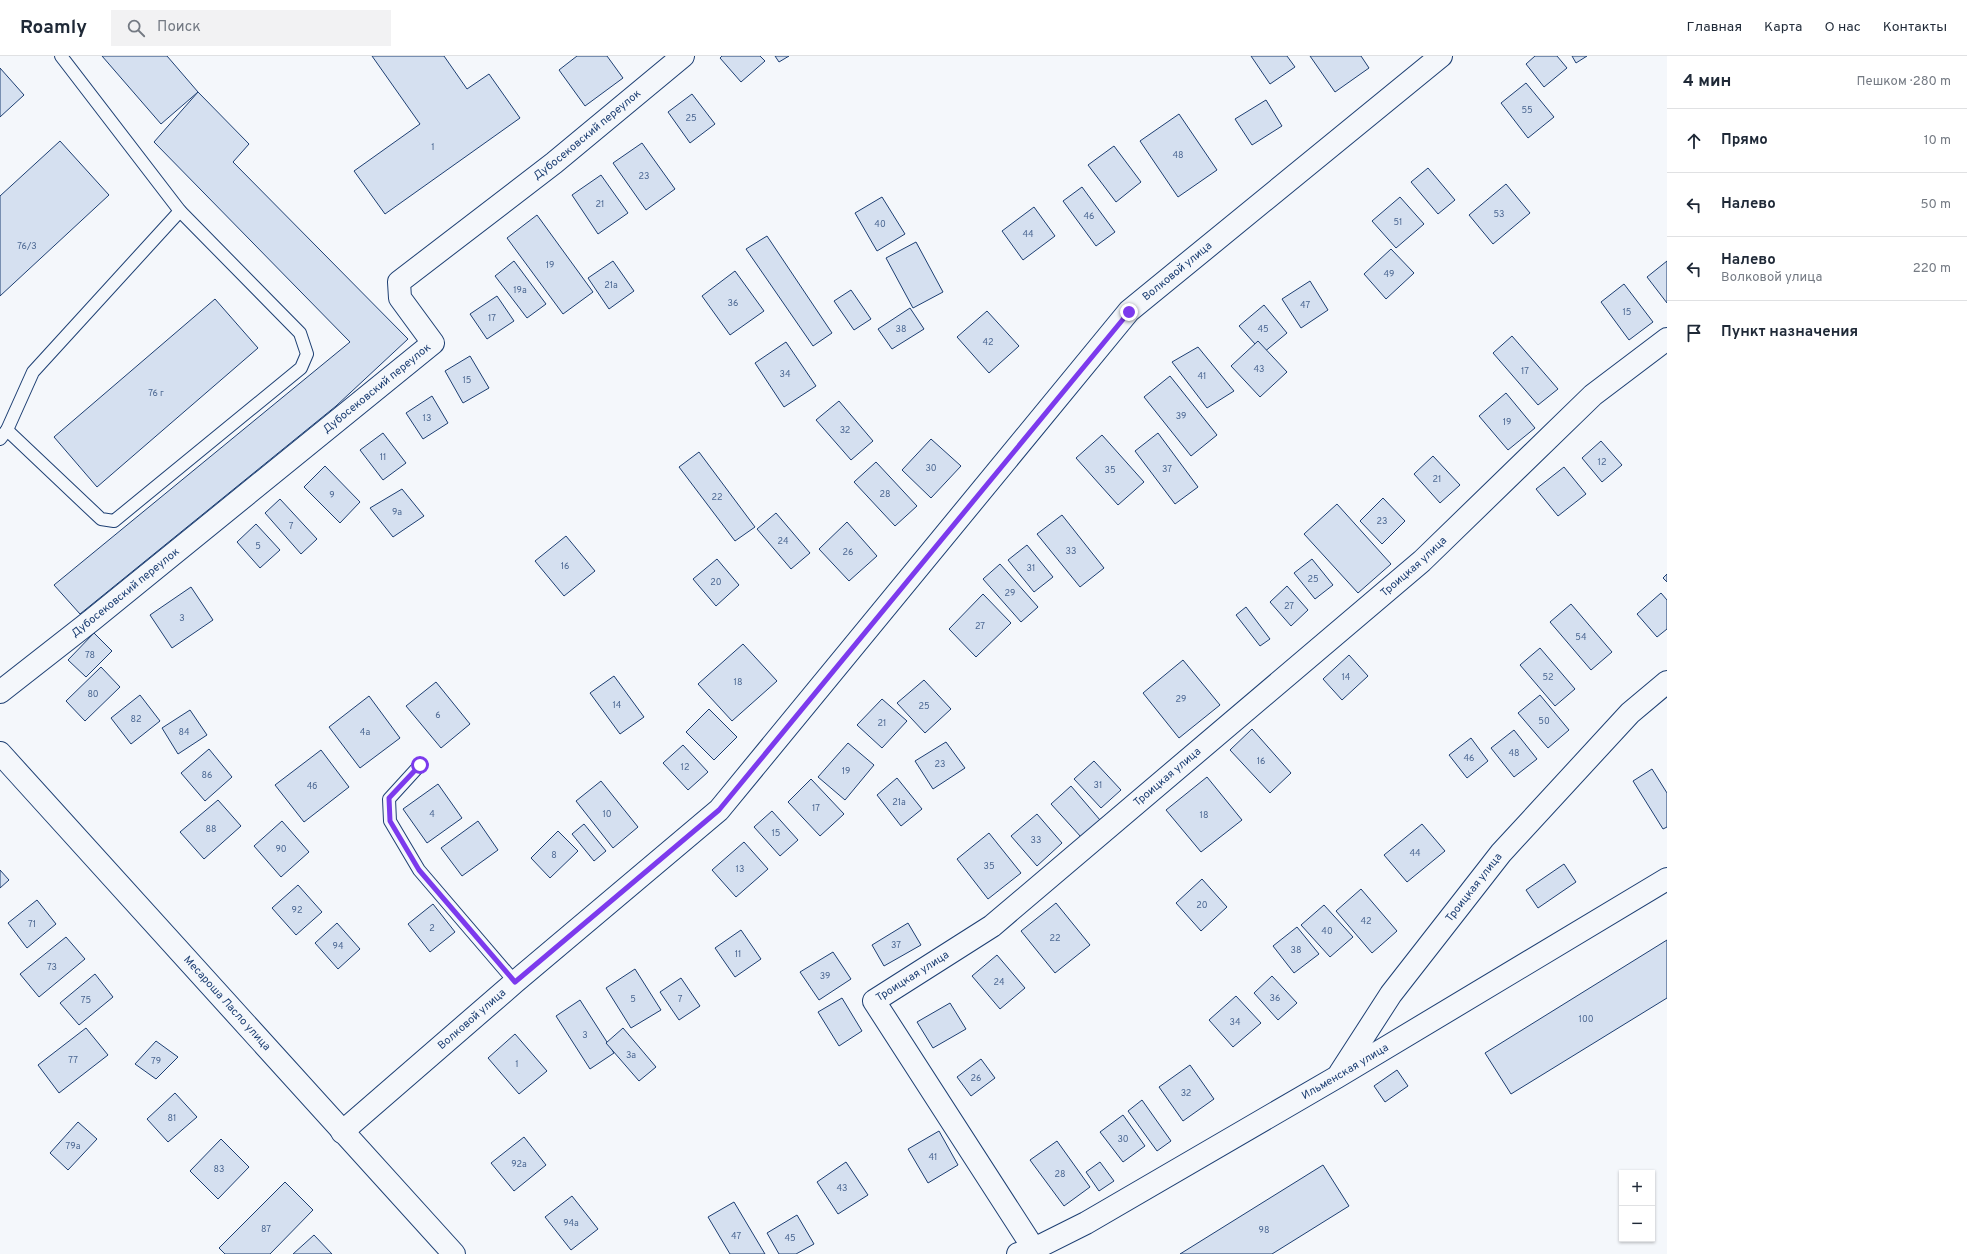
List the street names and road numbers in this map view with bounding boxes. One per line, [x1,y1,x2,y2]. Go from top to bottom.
street label: Дубосековский переулок [531,87,644,183]
street label: Волковой улица [1140,239,1215,304]
street label: Дубосековский переулок [320,340,434,437]
street label: Троицкая улица [1378,534,1450,600]
street label: Дубосековский переулок [68,545,182,641]
street label: Троицкая улица [1131,744,1204,810]
street label: Троицкая улица [1443,850,1505,925]
street label: Троицкая улица [874,948,952,1005]
street label: Месароша Ласло улица [180,953,274,1054]
street label: Волковой улица [435,986,509,1053]
street label: Ильменская улица [1299,1041,1391,1103]

